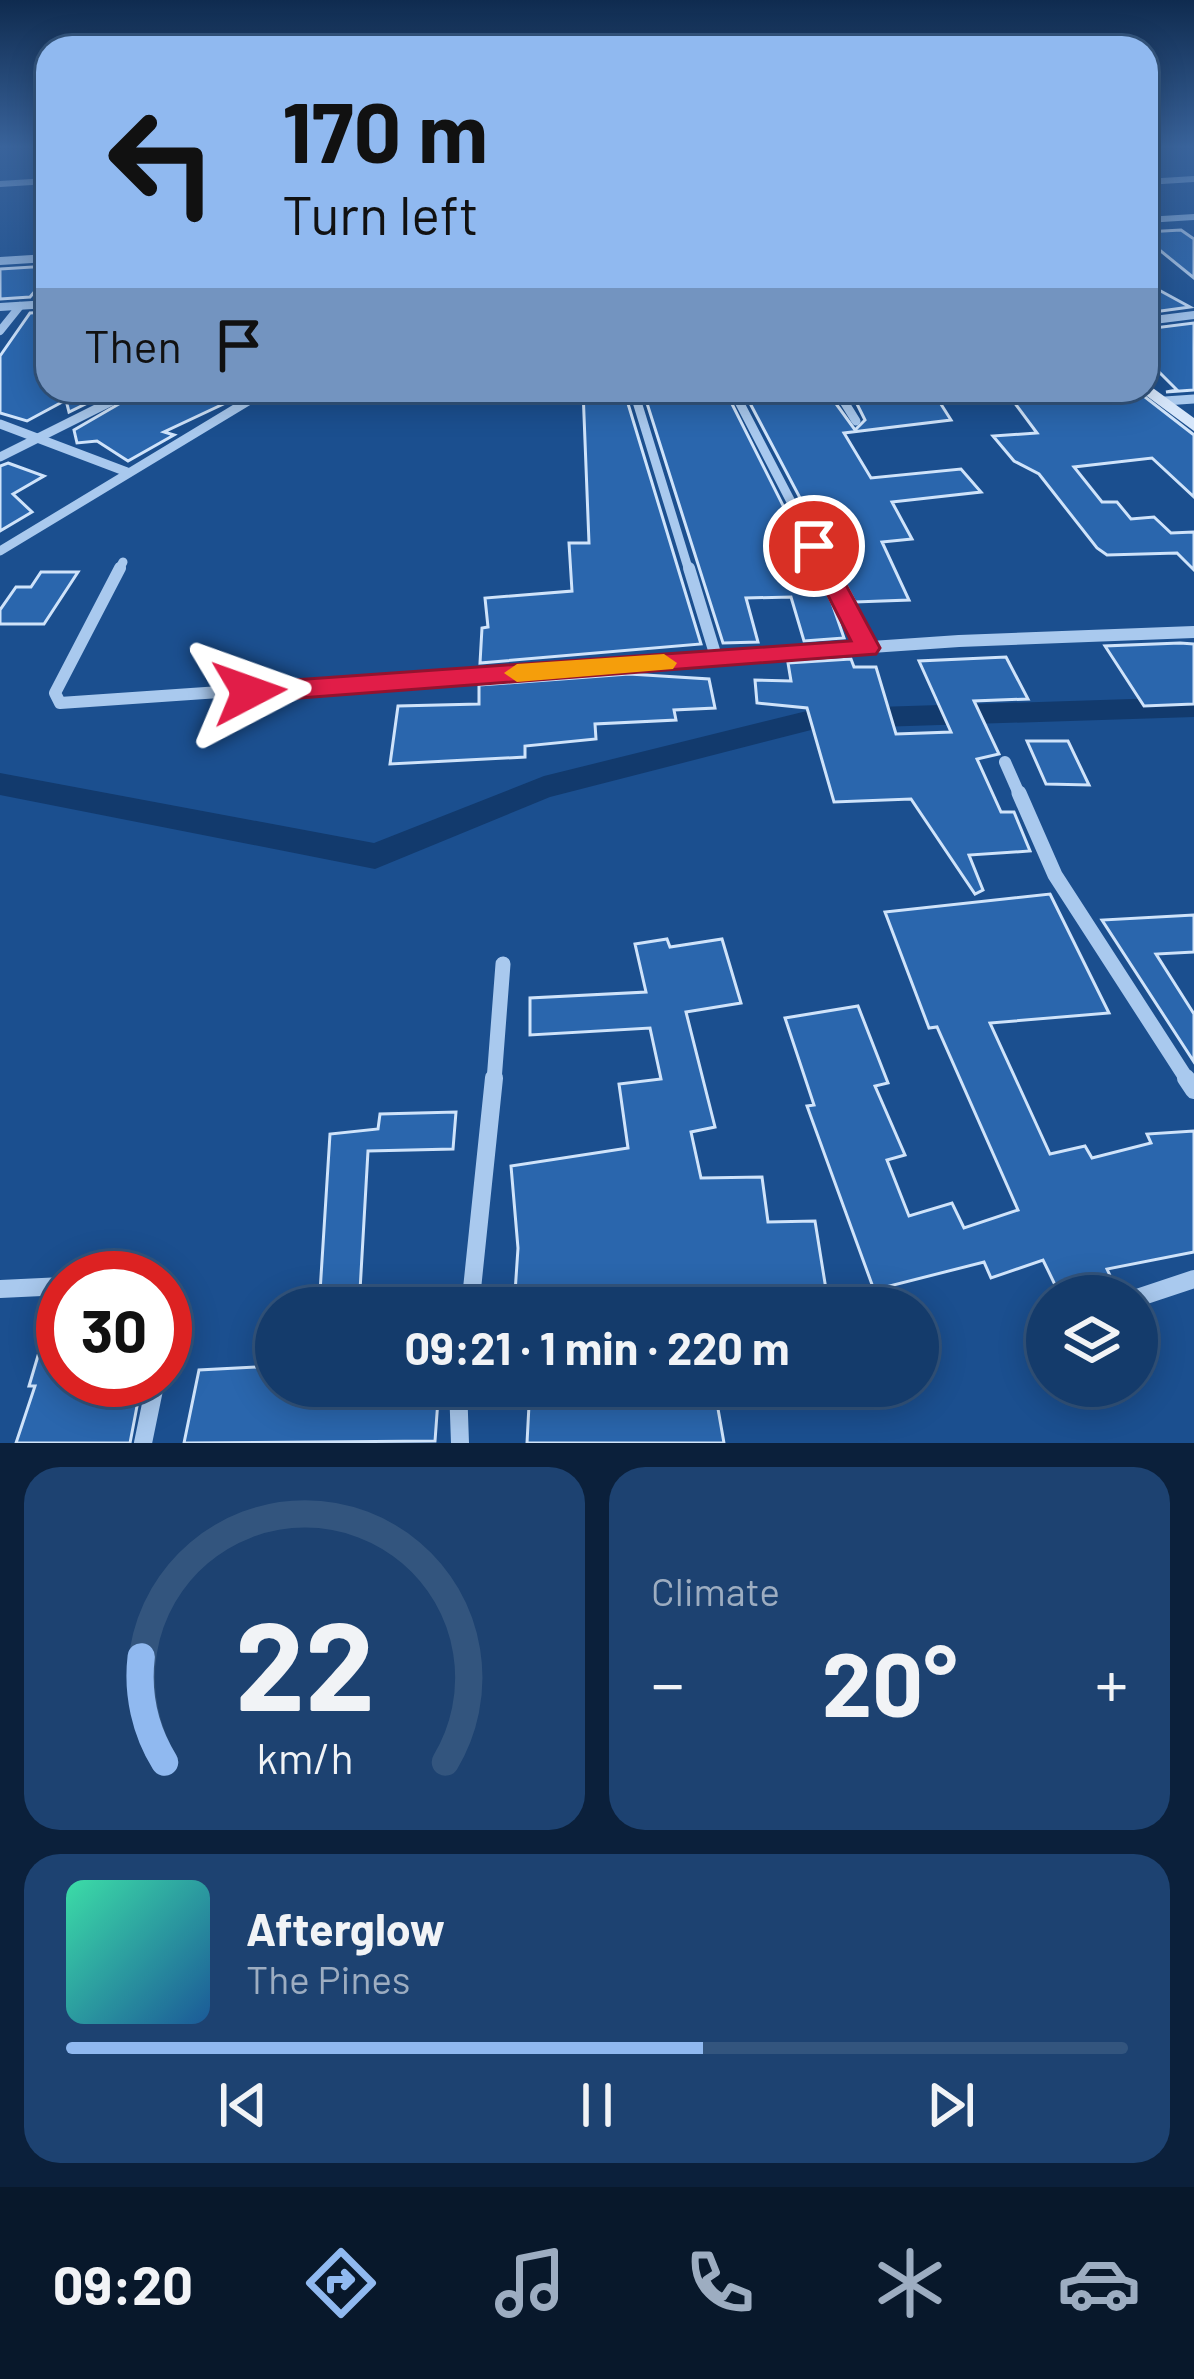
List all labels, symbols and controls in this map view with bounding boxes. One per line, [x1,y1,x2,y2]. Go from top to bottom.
text: 170 m [282,79,488,180]
icon: left [84,84,240,240]
text: Turn left [282,181,479,246]
icon: arrive [206,312,272,378]
text: Then [84,318,182,372]
pin [763,495,865,597]
icon: arrive [781,513,847,579]
position arrow [186,629,312,755]
speed limit sign: 30 [36,1251,192,1407]
map controls [1026,1275,1158,1407]
button: layers [1026,1275,1158,1407]
text: 09:21 · 1 min · 220 m [404,1320,790,1374]
text: Climate [651,1567,780,1614]
text: 22 [235,1586,374,1736]
text: 20° [822,1627,957,1735]
text: − [651,1642,684,1721]
text: + [1095,1642,1128,1721]
text: km/h [256,1730,353,1782]
text: Afterglow [246,1901,445,1955]
text: The Pines [246,1955,411,2002]
icon: previous [210,2072,276,2138]
icon: pause [564,2072,630,2138]
icon: next [918,2072,984,2138]
icon: directions [299,2241,383,2325]
icon: music [488,2241,572,2325]
icon: phone [678,2241,762,2325]
icon: climate [868,2241,952,2325]
icon: car [1057,2241,1141,2325]
text: 09:20 [53,2251,193,2316]

